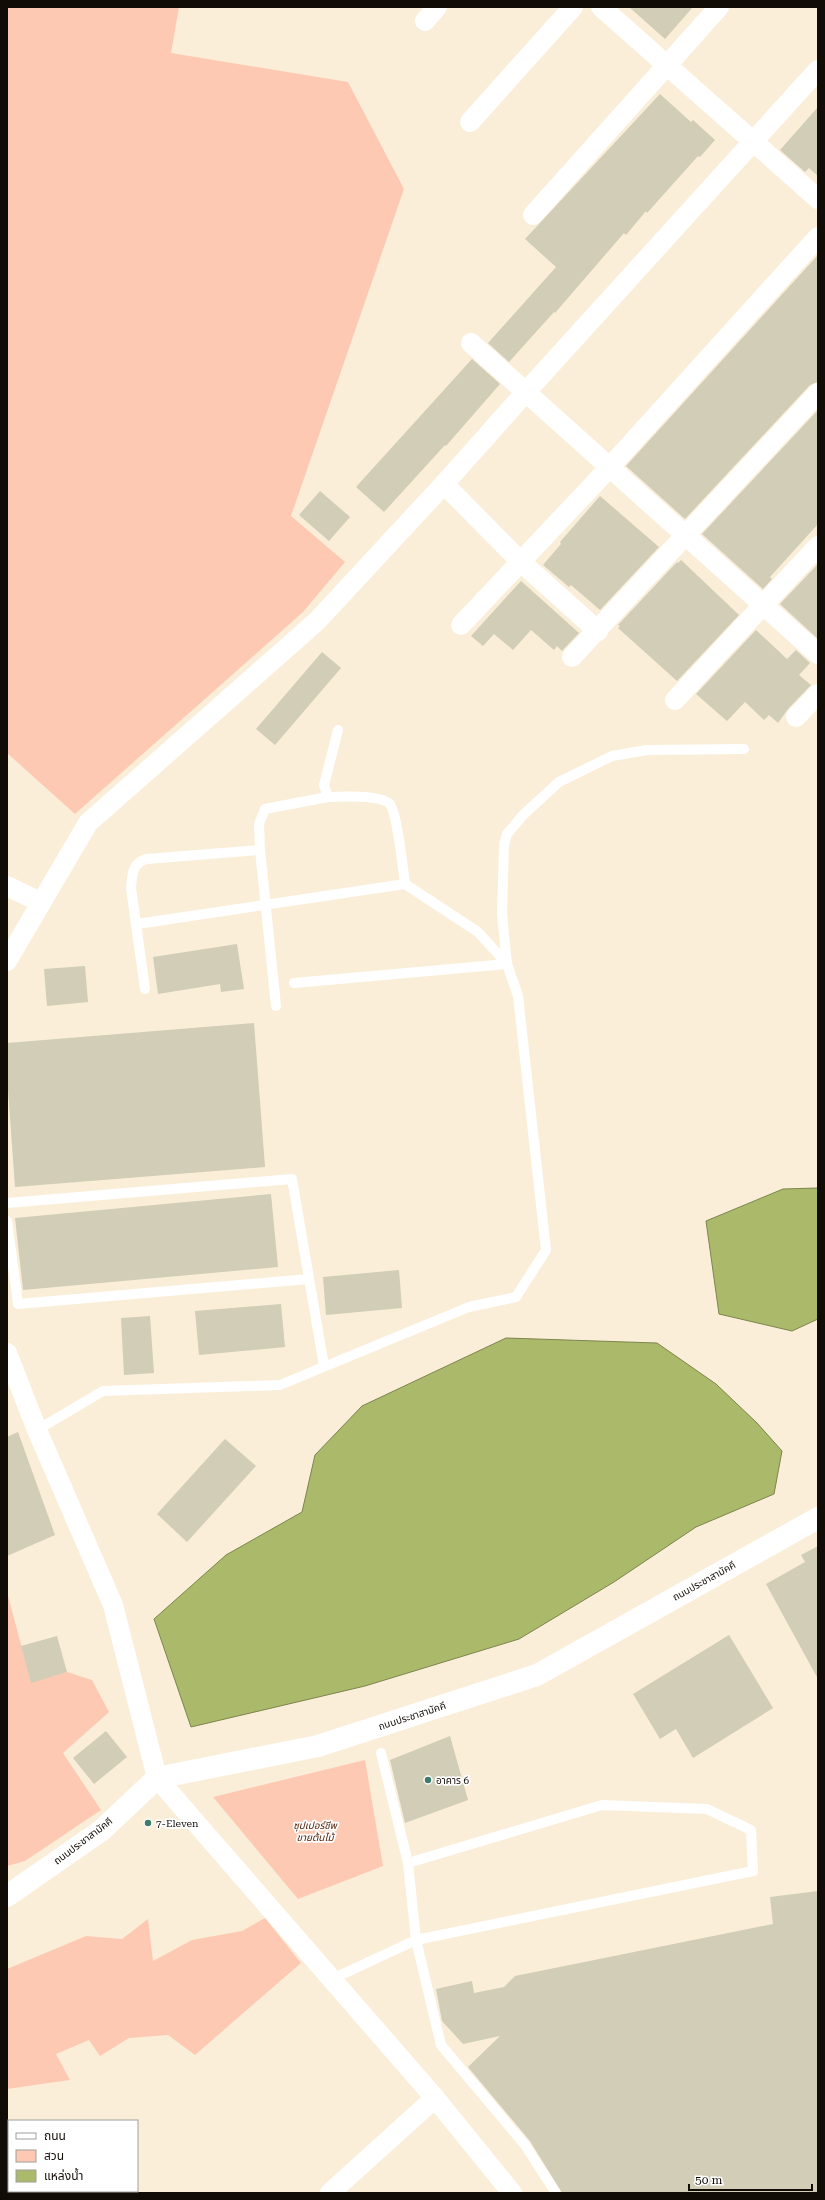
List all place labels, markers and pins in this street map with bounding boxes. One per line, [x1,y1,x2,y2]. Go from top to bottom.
marker: อาคาร 6 [423,1775,433,1785]
place label: อาคาร 6 [436,1775,469,1786]
marker: 7-Eleven [143,1818,153,1828]
place label: 7-Eleven [156,1818,199,1829]

